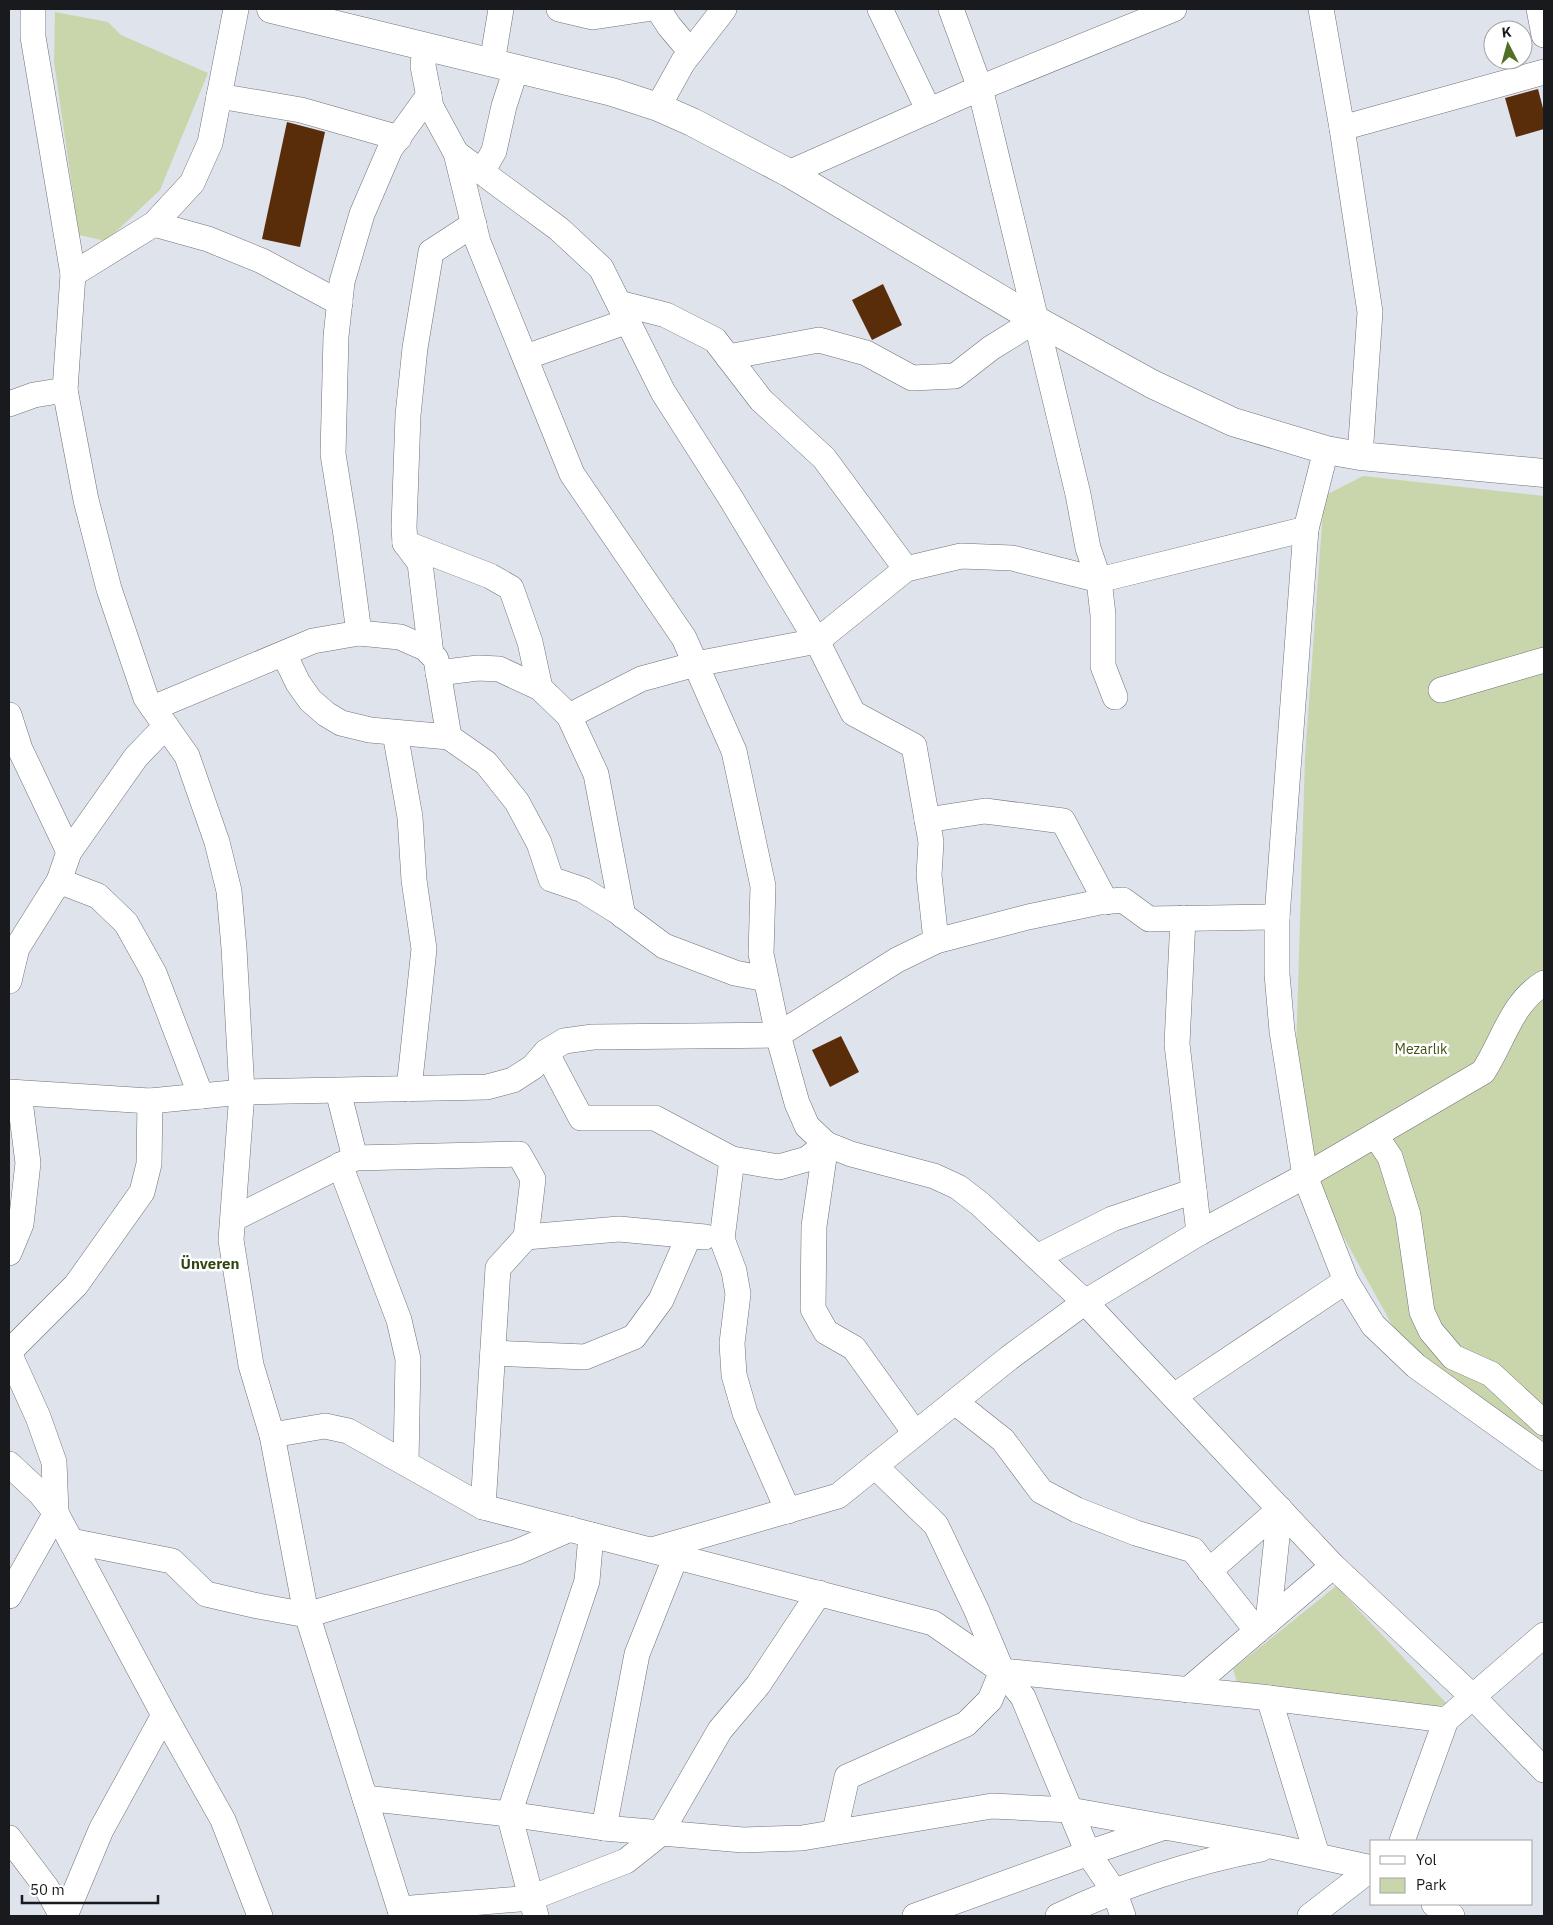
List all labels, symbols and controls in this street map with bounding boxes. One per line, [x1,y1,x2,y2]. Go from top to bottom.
north arrow [1483,20,1533,70]
text: K [1501,23,1513,42]
park label: Mezarlık [1395,1040,1448,1058]
district label: Ünveren [181,1254,239,1273]
legend [1370,1840,1533,1905]
text: Yol [1416,1850,1437,1869]
scale bar [22,1872,159,1904]
text: Park [1416,1875,1446,1894]
text: 50 m [30,1880,65,1899]

